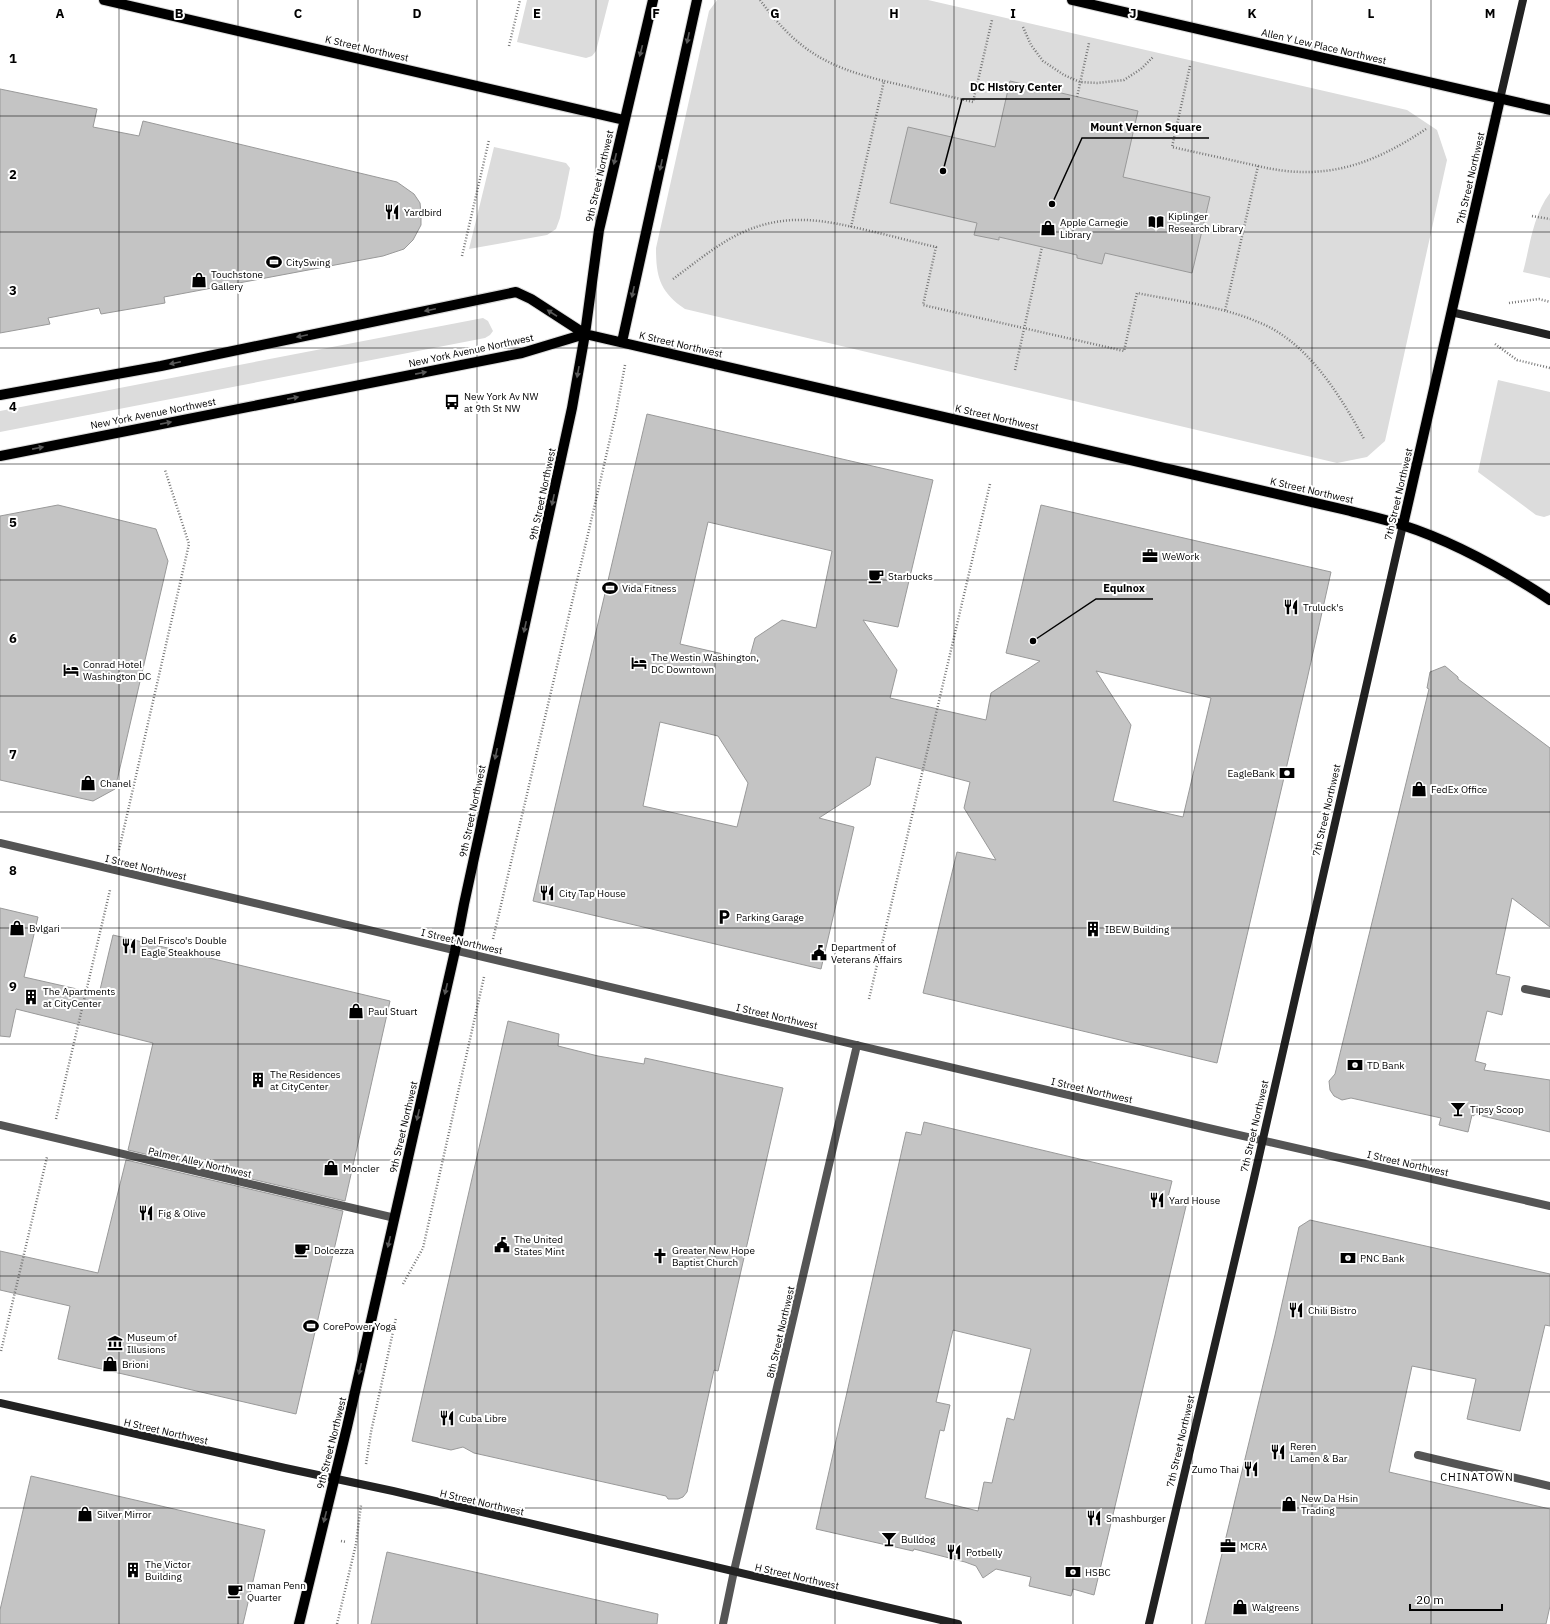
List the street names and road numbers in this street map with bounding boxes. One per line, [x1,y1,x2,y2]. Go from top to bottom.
street label: Allen Y Lew Place Northwest [1260,26,1388,67]
street label: K Street Northwest [324,33,410,65]
street label: 9th Street Northwest [583,128,617,224]
street label: 7th Street Northwest [1454,130,1488,226]
street label: K Street Northwest [638,329,724,361]
street label: New York Avenue Northwest [407,331,535,370]
street label: New York Avenue Northwest [89,395,217,432]
street label: K Street Northwest [954,402,1040,434]
street label: 9th Street Northwest [526,446,559,542]
street label: 7th Street Northwest [1382,446,1416,542]
street label: K Street Northwest [1269,475,1355,507]
street label: 7th Street Northwest [1310,762,1344,858]
street label: 9th Street Northwest [456,763,489,859]
street label: I Street Northwest [104,852,188,883]
street label: I Street Northwest [420,926,504,957]
street label: I Street Northwest [735,1001,819,1032]
street label: I Street Northwest [1050,1075,1134,1106]
street label: 7th Street Northwest [1238,1078,1272,1174]
street label: 9th Street Northwest [387,1079,421,1175]
street label: Palmer Alley Northwest [147,1144,253,1181]
street label: I Street Northwest [1366,1148,1450,1179]
street label: 8th Street Northwest [764,1284,798,1380]
street label: 7th Street Northwest [1164,1393,1198,1489]
street label: 9th Street Northwest [314,1395,349,1490]
street label: H Street Northwest [122,1415,210,1448]
street label: H Street Northwest [438,1486,526,1519]
street label: H Street Northwest [753,1560,841,1593]

